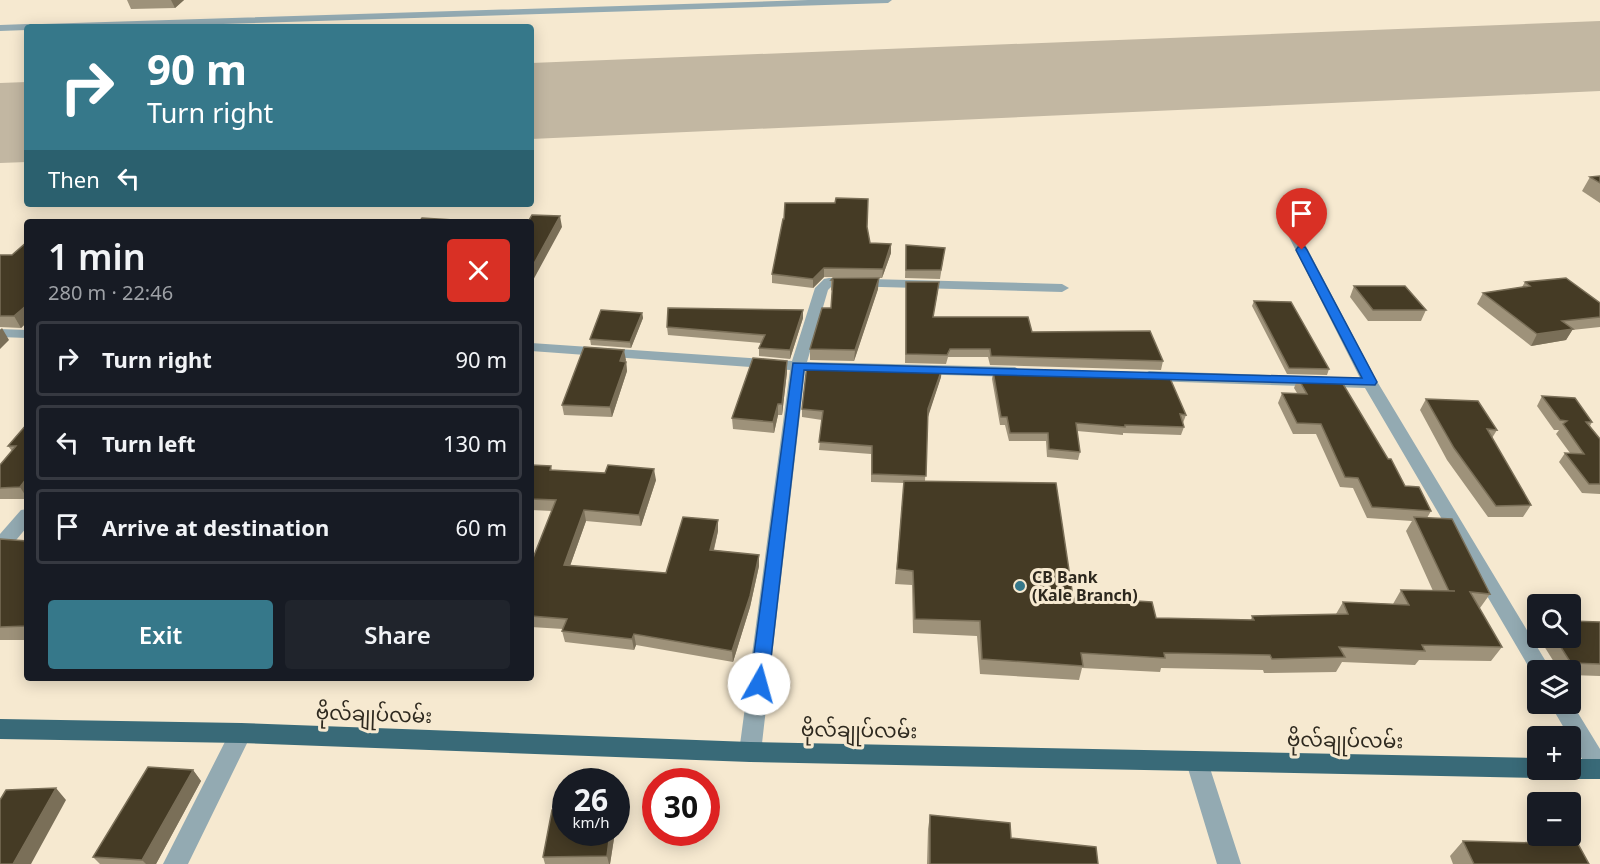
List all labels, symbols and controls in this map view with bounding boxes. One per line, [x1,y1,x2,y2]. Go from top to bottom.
text: 90 m [147,40,247,97]
icon: right [48,48,126,126]
text: Turn right [147,94,273,131]
icon: left [112,162,145,195]
text: Then [48,164,100,194]
pin [1276,188,1327,250]
icon: arrive [1285,197,1318,230]
text: 1 min [48,232,146,281]
button: close [447,239,510,302]
text: 280 m · 22:46 [48,279,173,306]
icon: right [51,342,84,375]
text: Turn right [102,344,212,374]
text: 90 m [456,344,507,374]
icon: left [51,426,84,459]
text: Turn left [102,428,196,458]
text: 130 m [443,428,507,458]
icon: arrive [51,510,84,543]
text: Arrive at destination [102,512,329,542]
text: 60 m [456,512,507,542]
place label: CB Bank (Kale Branch) [1032,566,1138,606]
marker: CB Bank (Kale Branch) [1013,579,1027,593]
map controls [1527,594,1581,846]
button: search [1527,594,1581,648]
button: Exit [48,600,273,669]
button: Share [285,600,510,669]
position arrow [727,652,791,716]
button: layers [1527,660,1581,714]
street label: ဗိုလ်ချုပ်လမ်း [315,698,433,733]
street label: ဗိုလ်ချုပ်လမ်း [801,715,917,748]
street label: ဗိုလ်ချုပ်လမ်း [1287,725,1403,758]
button: + [1527,726,1581,780]
speed limit sign: 30 [642,768,720,846]
text: 26 [574,779,608,820]
button: − [1527,792,1581,846]
text: km/h [573,812,609,832]

